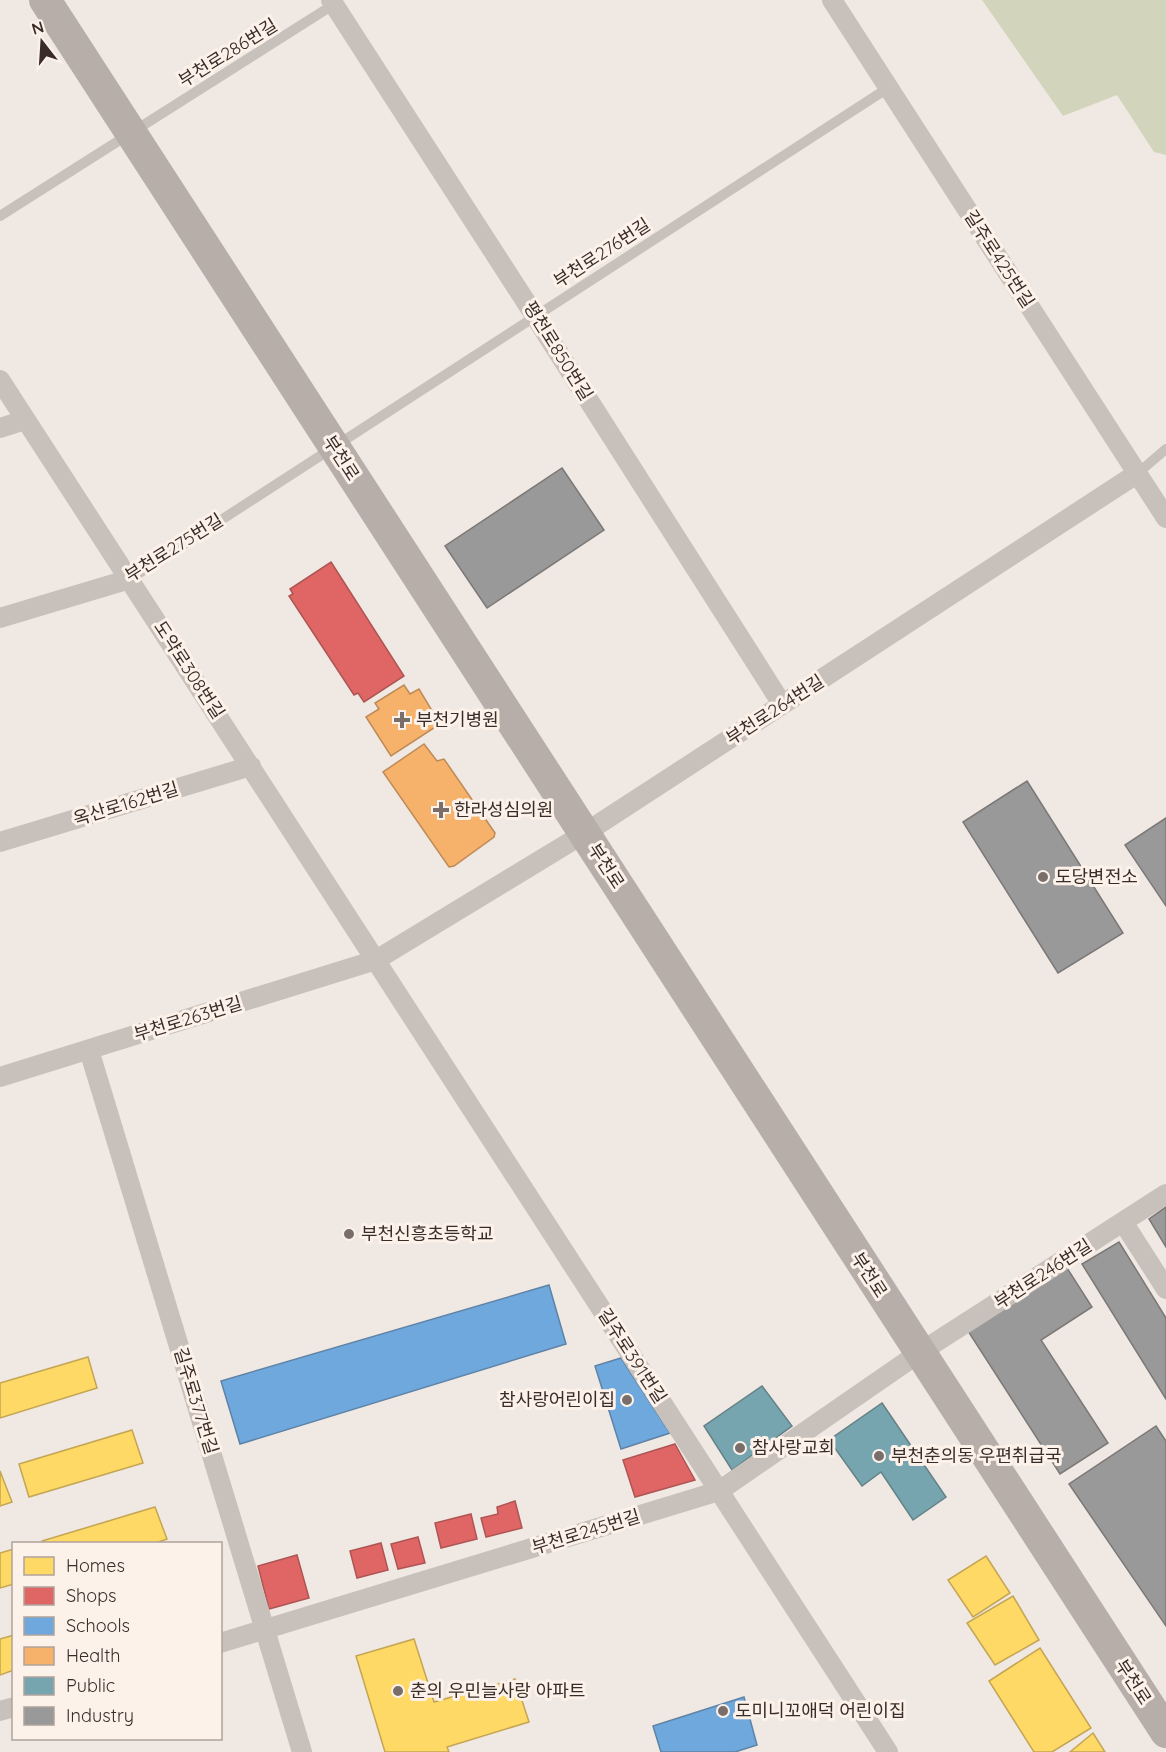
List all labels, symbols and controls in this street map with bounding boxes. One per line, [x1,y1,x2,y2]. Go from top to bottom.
north arrow [12,12,72,72]
street label: 부천로286번길 [174,13,281,92]
text: N [29,16,46,39]
street label: 길주로425번길 [959,205,1040,312]
street label: 부천로276번길 [549,213,654,292]
street label: 평천로850번길 [519,297,598,405]
street label: 부천로 [318,431,365,485]
street label: 부천로275번길 [120,508,227,587]
street label: 도약로308번길 [149,616,230,723]
street label: 부천로264번길 [721,669,828,750]
place label: 부천기병원 [416,708,499,731]
marker: 부천기병원 [393,711,411,729]
street label: 옥산로162번길 [70,777,181,830]
place label: 한라성심의원 [454,798,553,821]
marker: 한라성심의원 [432,801,450,819]
street label: 부천로 [583,839,630,893]
place label: 도당변전소 [1055,865,1138,888]
marker: 도당변전소 [1036,870,1050,884]
street label: 부천로263번길 [131,991,245,1046]
place label: 부천신흥초등학교 [361,1222,493,1245]
marker: 부천신흥초등학교 [342,1227,356,1241]
street label: 부천로246번길 [990,1234,1096,1314]
street label: 부천로 [846,1248,893,1302]
street label: 길주로391번길 [593,1304,672,1408]
street label: 길주로377번길 [169,1345,224,1457]
place label: 참사랑어린이집 [499,1388,615,1411]
marker: 참사랑어린이집 [620,1393,634,1407]
place label: 참사랑교회 [752,1436,835,1459]
marker: 참사랑교회 [733,1441,747,1455]
place label: 부천춘의동 우편취급국 [891,1444,1062,1467]
marker: 부천춘의동 우편취급국 [872,1449,886,1463]
street label: 부천로245번길 [529,1504,643,1559]
legend [12,1542,222,1740]
text: Homes [66,1554,125,1577]
text: Shops [66,1584,117,1607]
text: Schools [66,1614,130,1637]
text: Health [66,1644,121,1667]
street label: 부천로 [1110,1655,1157,1709]
text: Public [66,1674,115,1697]
place label: 춘의 우민늘사랑 아파트 [410,1679,585,1702]
marker: 춘의 우민늘사랑 아파트 [391,1684,405,1698]
place label: 도미니꼬애덕 어린이집 [735,1699,906,1722]
text: Industry [66,1704,134,1727]
marker: 도미니꼬애덕 어린이집 [716,1704,730,1718]

